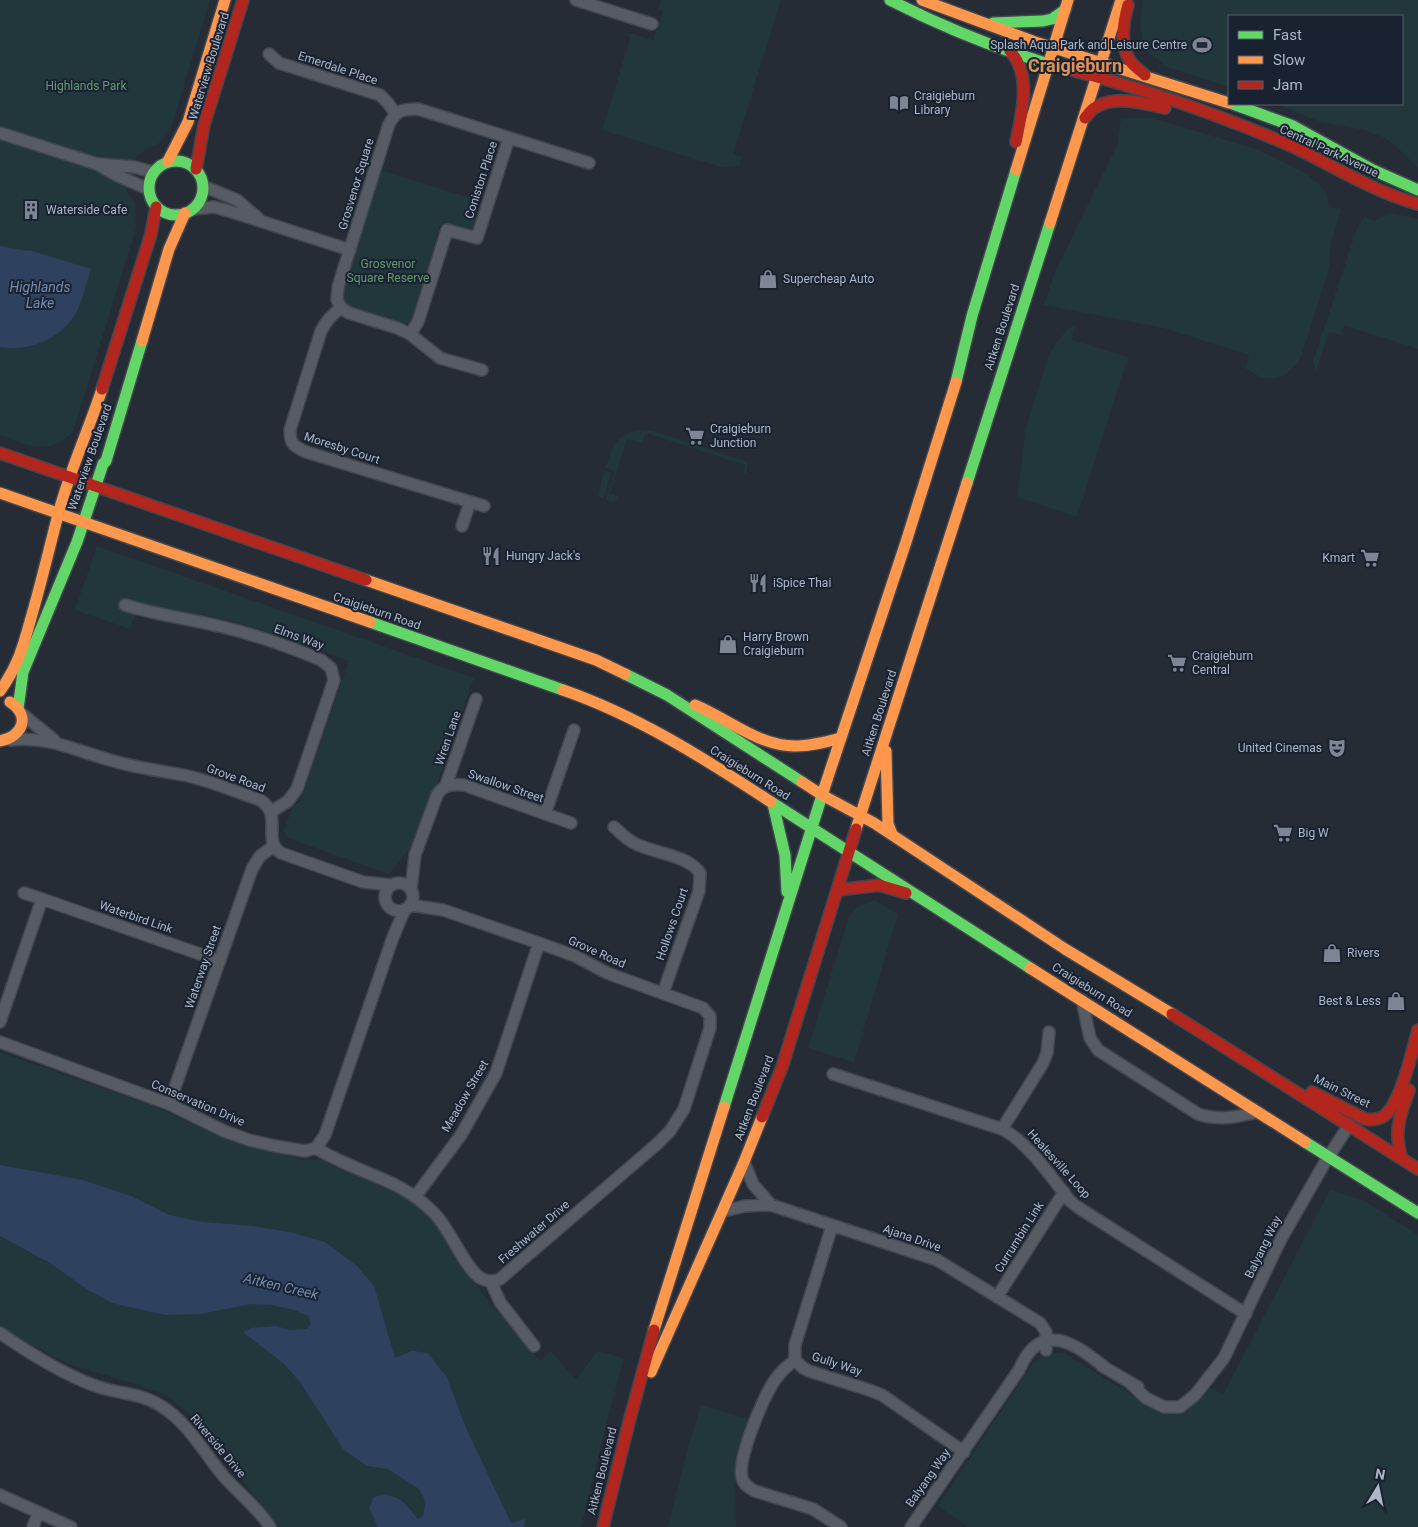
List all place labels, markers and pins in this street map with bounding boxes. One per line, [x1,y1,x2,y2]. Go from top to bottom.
sports icon: Splash Aqua Park and Leisure Centre [1191,34,1213,56]
place label: Splash Aqua Park and Leisure Centre [990,38,1187,52]
place label: Craigieburn Library [914,89,975,117]
library icon: Craigieburn Library [888,92,910,114]
building icon: Waterside Cafe [20,199,42,221]
place label: Waterside Cafe [46,203,127,217]
shop icon: Supercheap Auto [757,268,779,290]
place label: Supercheap Auto [783,272,874,286]
place label: Craigieburn Junction [710,422,771,450]
supermarket icon: Craigieburn Junction [684,425,706,447]
restaurant icon: Hungry Jack's [480,545,502,567]
supermarket icon: Kmart [1359,547,1381,569]
place label: Hungry Jack's [506,549,581,563]
place label: Kmart [1322,551,1355,565]
restaurant icon: iSpice Thai [747,572,769,594]
place label: iSpice Thai [773,576,831,590]
place label: Harry Brown Craigieburn [743,630,809,658]
shop icon: Harry Brown Craigieburn [717,633,739,655]
place label: Craigieburn Central [1192,649,1253,677]
supermarket icon: Craigieburn Central [1166,652,1188,674]
theatre icon: United Cinemas [1326,737,1348,759]
place label: United Cinemas [1238,741,1322,755]
supermarket icon: Big W [1272,822,1294,844]
place label: Big W [1298,826,1329,840]
shop icon: Rivers [1321,942,1343,964]
place label: Rivers [1347,946,1380,960]
shop icon: Best & Less [1385,990,1407,1012]
place label: Best & Less [1318,994,1381,1008]

